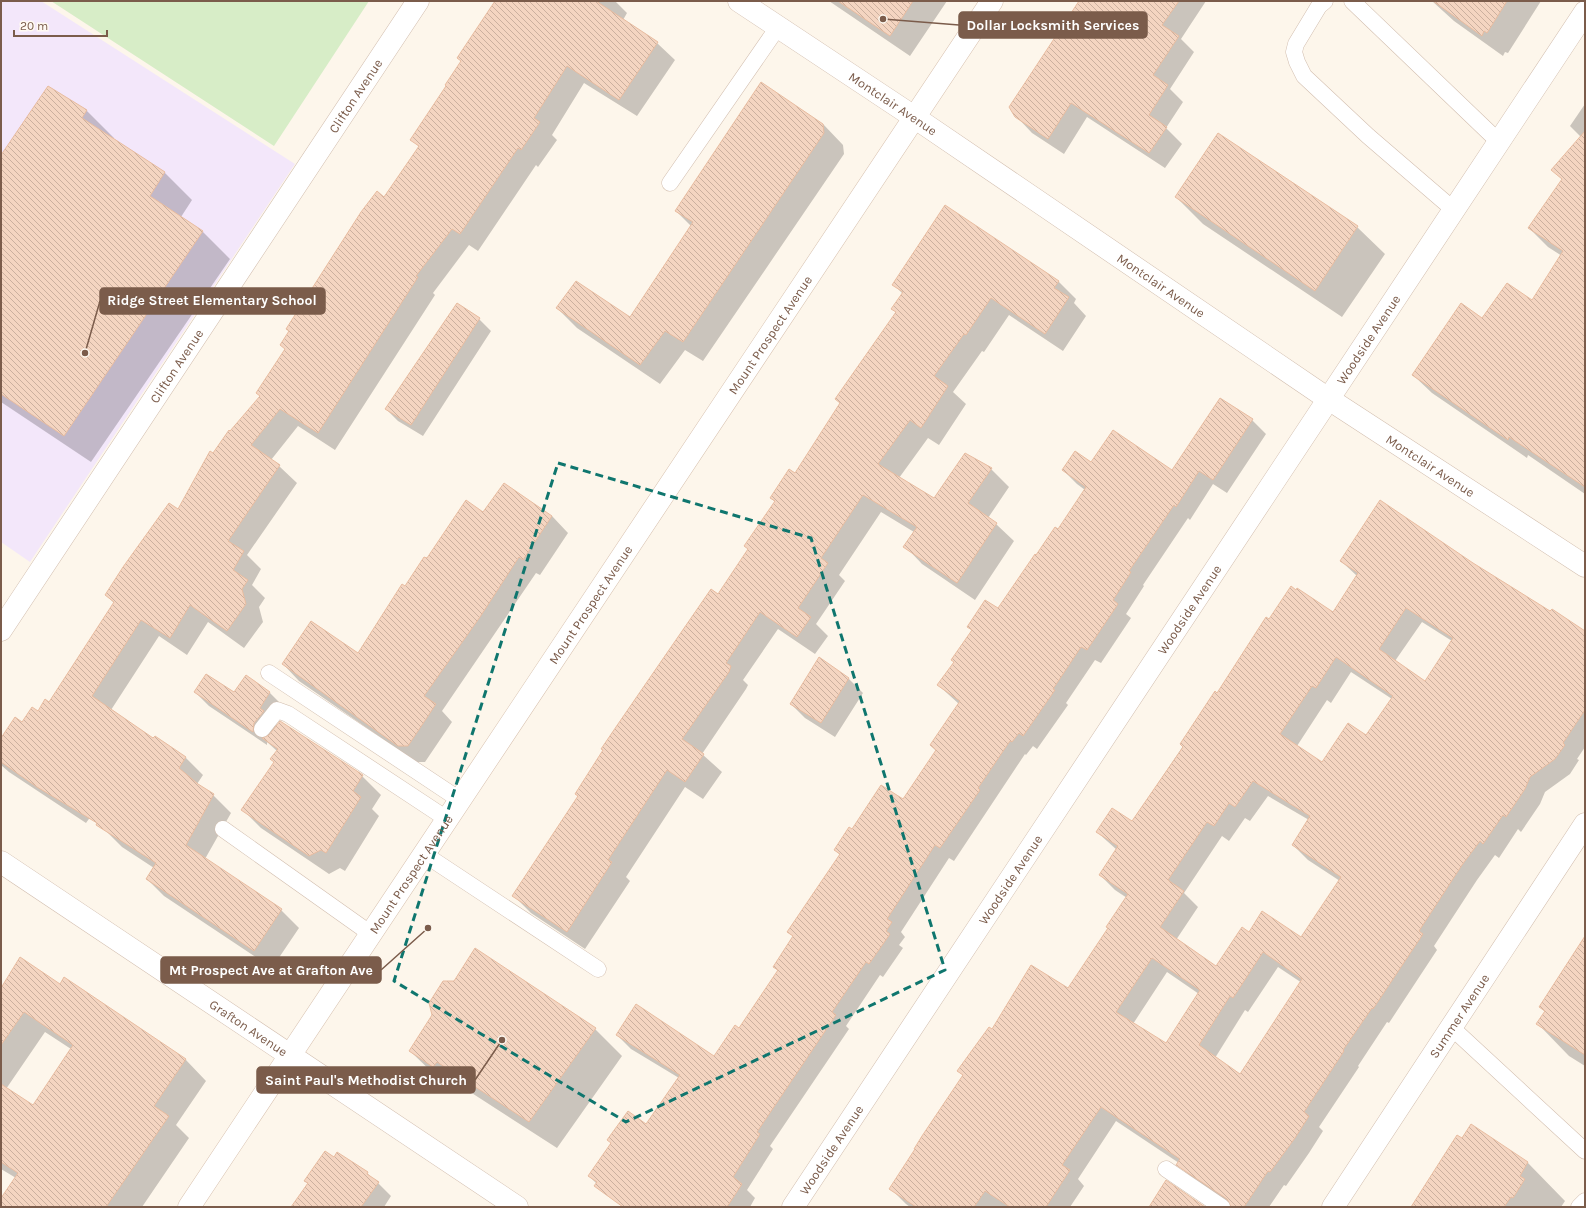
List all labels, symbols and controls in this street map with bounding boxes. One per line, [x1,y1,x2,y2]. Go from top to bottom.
scale bar [14,12,107,38]
callout: Dollar Locksmith Services [959,12,1147,38]
text: Dollar Locksmith Services [967,17,1139,34]
text: 20 m [20,19,48,33]
street label: Clifton Avenue [326,56,386,136]
street label: Montclair Avenue [846,69,940,139]
street label: Montclair Avenue [1114,251,1208,321]
street label: Mount Prospect Avenue [725,272,815,397]
callout: Ridge Street Elementary School [100,288,325,314]
text: Ridge Street Elementary School [107,292,317,309]
street label: Woodside Avenue [1333,292,1404,387]
street label: Clifton Avenue [147,326,207,406]
street label: Montclair Avenue [1383,431,1478,500]
street label: Mount Prospect Avenue [546,542,636,667]
street label: Woodside Avenue [1154,562,1225,657]
street label: Mount Prospect Avenue [366,812,456,937]
street label: Woodside Avenue [975,832,1046,927]
callout: Mt Prospect Ave at Grafton Ave [161,957,381,983]
text: Mt Prospect Ave at Grafton Ave [169,962,373,979]
street label: Summer Avenue [1426,971,1492,1061]
street label: Grafton Avenue [207,997,290,1060]
callout: Saint Paul's Methodist Church [257,1067,475,1093]
text: Saint Paul's Methodist Church [265,1072,467,1089]
street label: Woodside Avenue [797,1102,867,1197]

